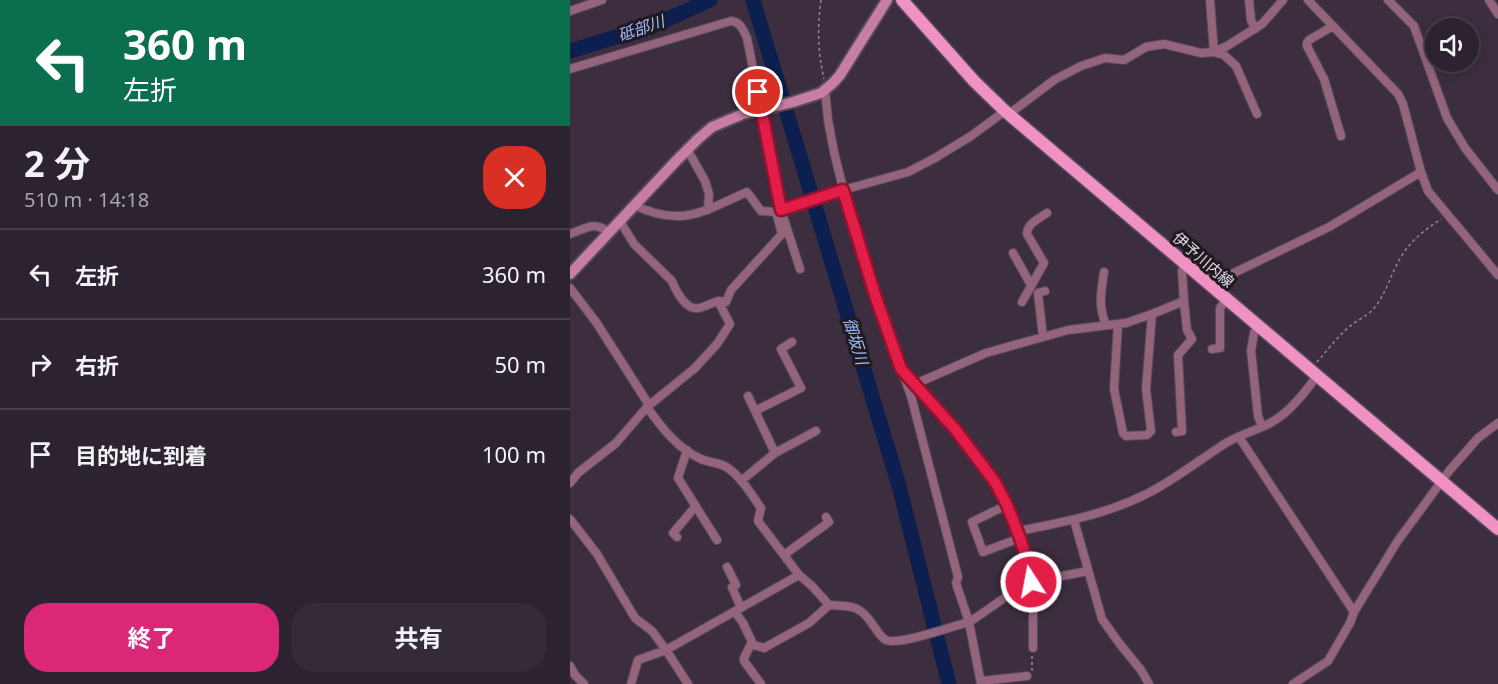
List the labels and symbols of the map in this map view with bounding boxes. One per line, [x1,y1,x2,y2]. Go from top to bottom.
water label: 砥部川 [615,9,669,46]
pin [732,66,783,117]
street label: 伊予川内線 [1169,227,1239,291]
water label: 御坂川 [838,315,874,369]
position arrow [999,550,1063,614]

